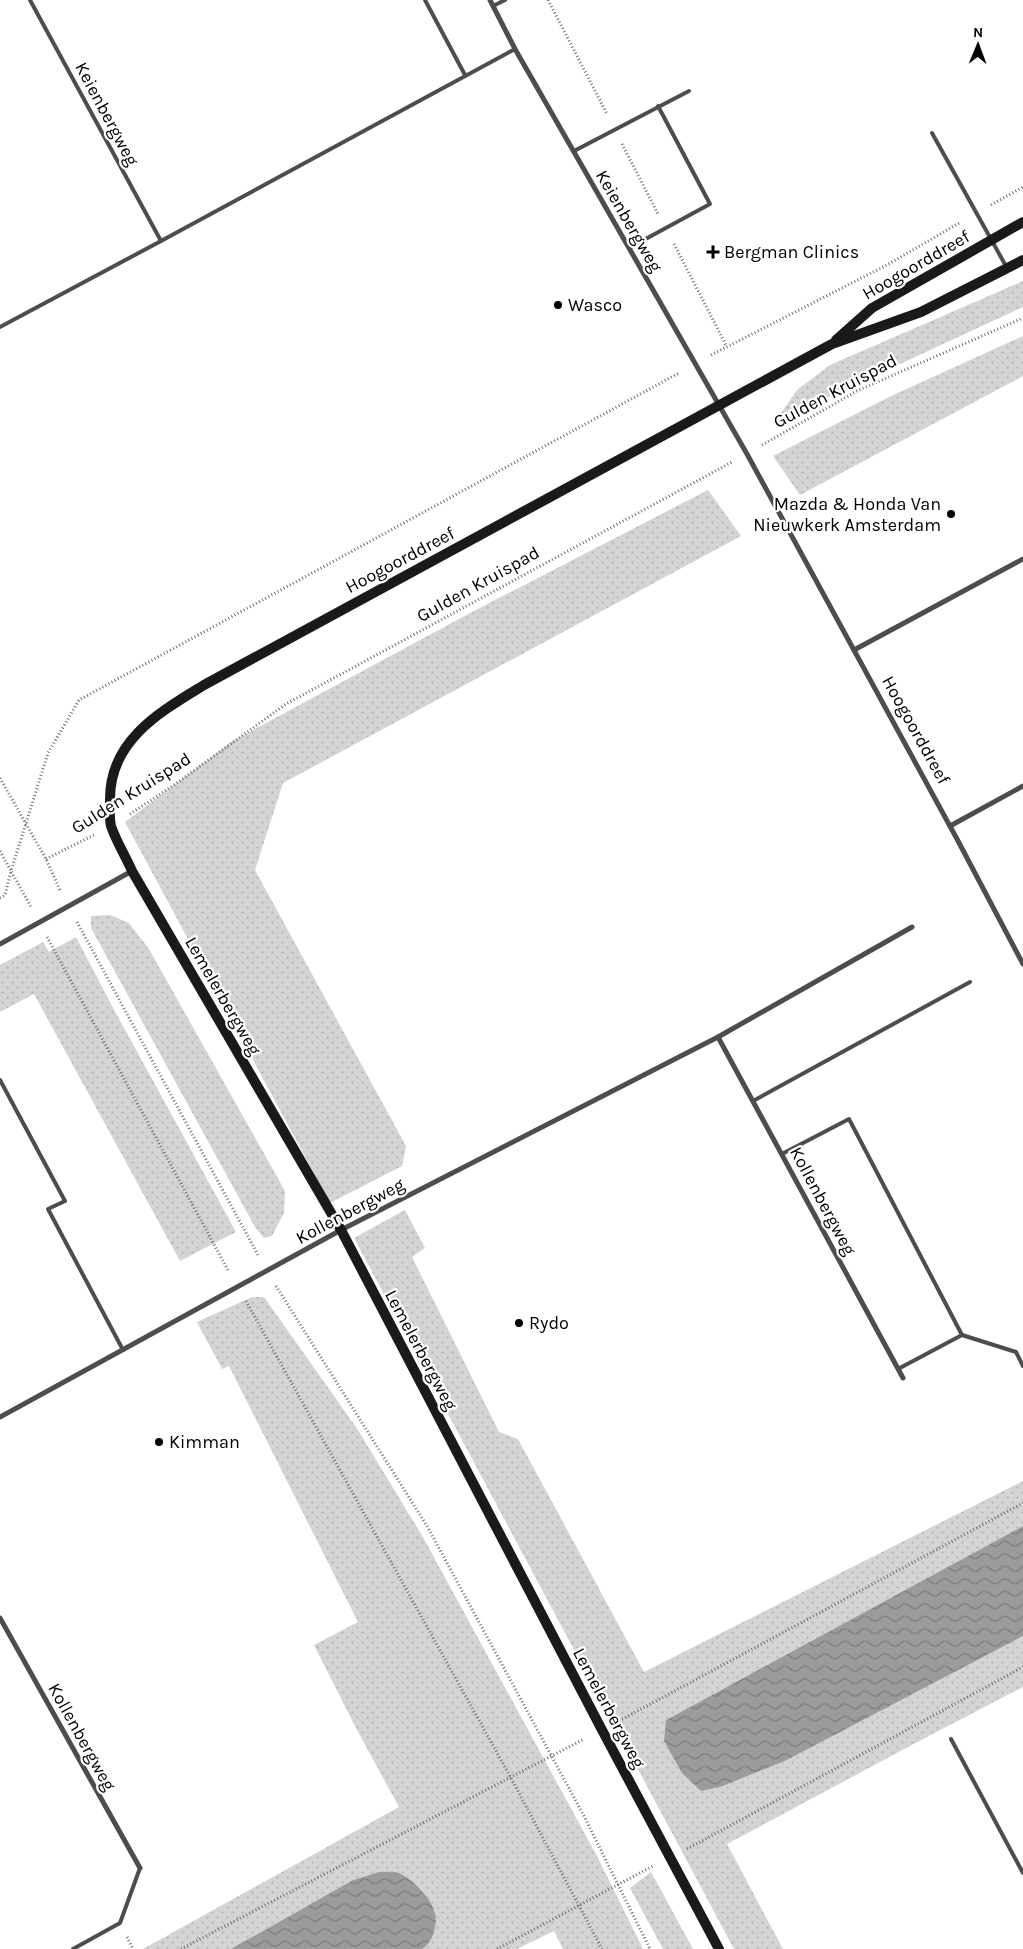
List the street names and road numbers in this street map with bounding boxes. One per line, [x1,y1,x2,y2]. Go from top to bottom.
street label: Keienbergweg [70,58,144,170]
street label: Keienbergweg [591,166,667,276]
street label: Hoogoorddreef [858,225,974,305]
street label: Gulden Kruispad [769,349,901,433]
street label: Hoogoorddreef [342,522,459,598]
street label: Gulden Kruispad [413,541,543,627]
street label: Hoogoorddreef [877,672,955,789]
street label: Gulden Kruispad [67,747,195,839]
street label: Lemelerbergweg [180,933,266,1059]
street label: Kollenbergweg [785,1143,861,1259]
street label: Kollenbergweg [292,1173,408,1249]
street label: Lemelerbergweg [380,1286,462,1414]
street label: Lemelerbergweg [568,1644,650,1772]
street label: Kollenbergweg [43,1679,121,1795]

